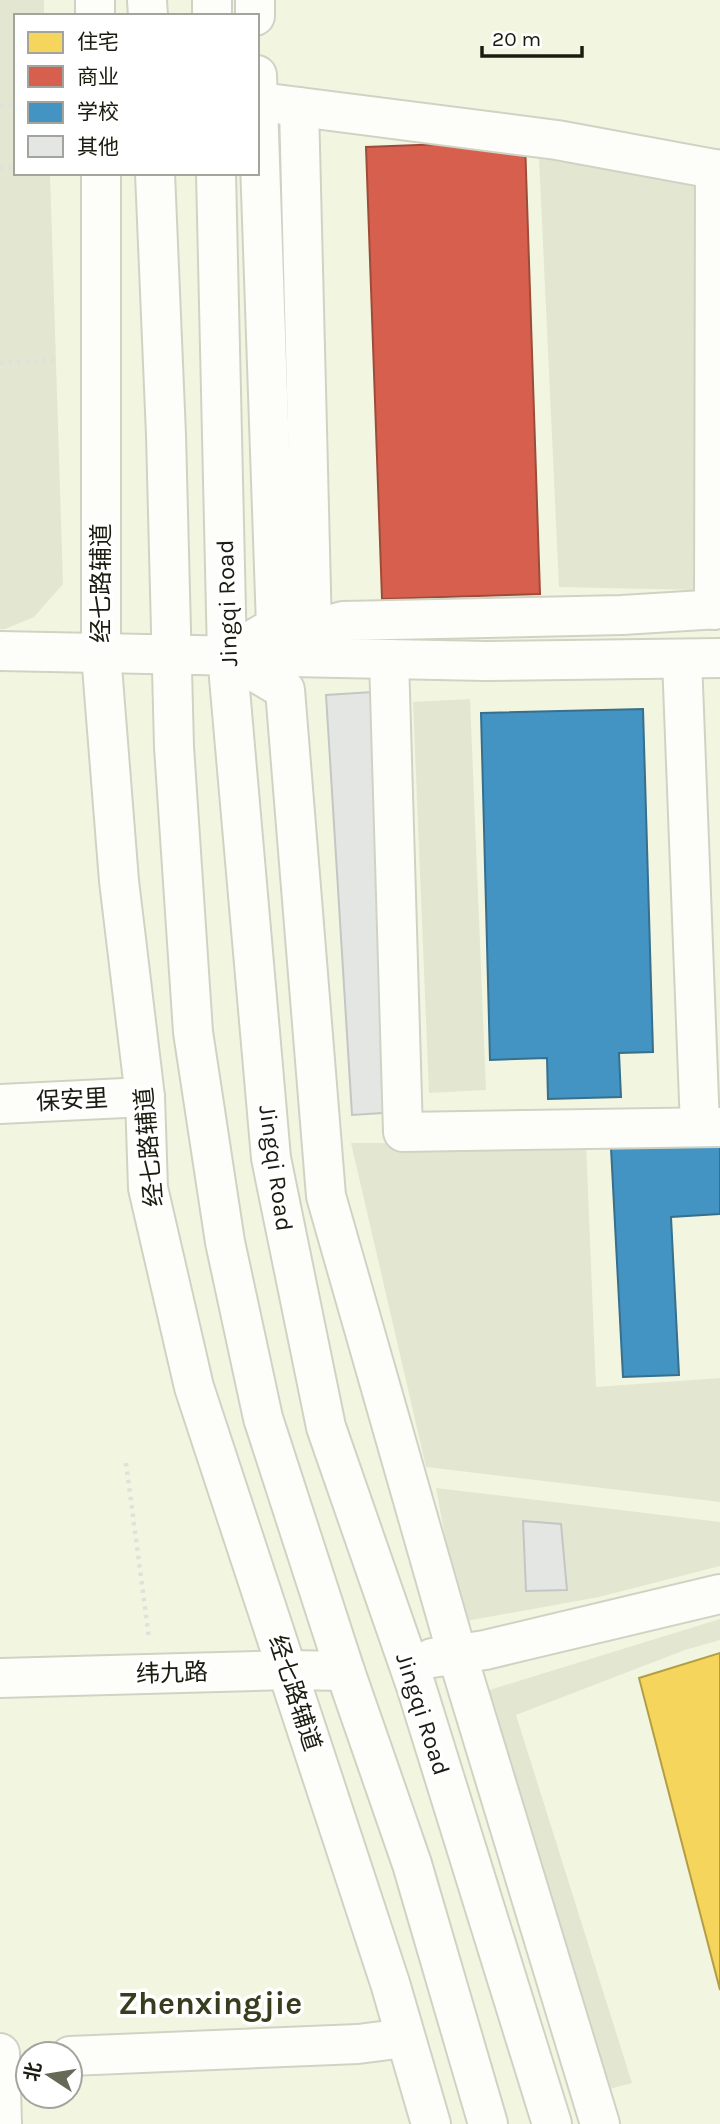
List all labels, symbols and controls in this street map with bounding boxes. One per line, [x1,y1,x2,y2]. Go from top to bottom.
legend [14,14,259,175]
scale bar [482,14,582,58]
text: 20 m [492,27,541,51]
text: 住宅 [77,30,119,54]
text: 商业 [77,65,119,89]
text: 学校 [77,100,119,124]
text: 其他 [77,135,119,159]
street label: 经七路辅道 [87,523,115,643]
street label: Jingqi Road [211,539,243,667]
street label: 保安里 [35,1084,109,1116]
street label: 经七路辅道 [130,1086,168,1208]
street label: Jingqi Road [253,1103,299,1233]
street label: 经七路辅道 [263,1632,327,1754]
street label: Jingqi Road [390,1649,456,1779]
street label: 纬九路 [136,1658,208,1688]
district label: Zhenxingjie [118,1985,302,2022]
north arrow [14,2040,84,2110]
text: 北 [21,2060,46,2083]

